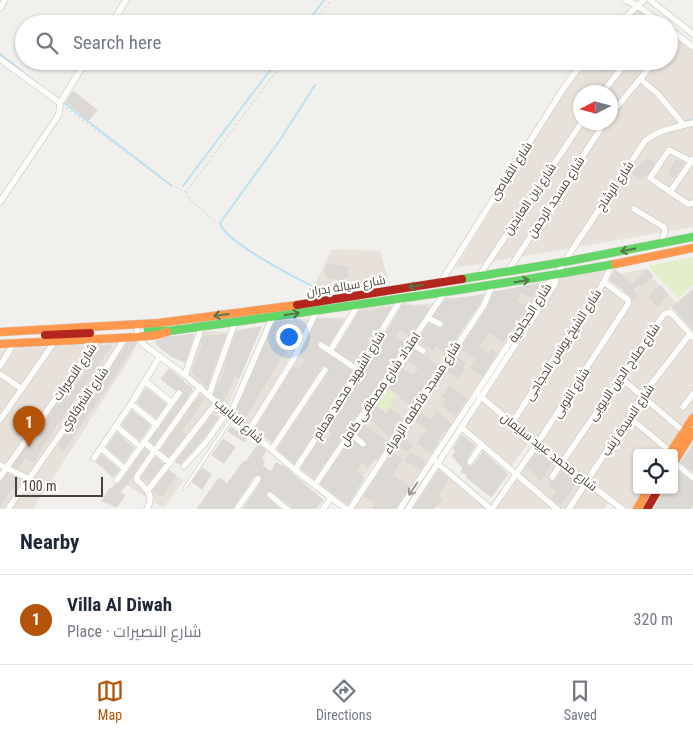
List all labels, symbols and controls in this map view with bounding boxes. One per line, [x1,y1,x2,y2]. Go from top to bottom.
search box [15,15,678,70]
icon: search [33,29,61,57]
text: Search here [73,31,161,54]
north arrow [573,85,618,130]
street label: شارع القباصى [487,139,536,203]
street label: شارع مسجد الرحمن [525,154,588,241]
street label: شارع الرشاح [593,159,637,214]
street label: شارع زين العابدين [501,160,560,238]
one-way arrow [620,246,636,256]
street label: شارع سيالة بدران [305,273,387,300]
one-way arrow [514,276,530,286]
street label: شارع الحجاجية [506,281,555,346]
one-way arrow [409,282,425,292]
street label: شارع الشيخ يونس الحجاجى [522,287,605,404]
one-way arrow [284,309,300,319]
one-way arrow [213,310,229,320]
street label: شارع صلاح الدين الايوبى [585,320,664,424]
your location [276,324,302,350]
street label: شارع الشهيد محمد همام [310,328,389,442]
street label: امتداد شارع مصطفى كامل [337,330,424,449]
street label: شارع مسجد فاطمه الزهراء [380,339,464,457]
street label: شارع النصيرات [50,341,101,404]
street label: شارع الشرقاوي [57,364,114,435]
street label: شارع النوبى [550,365,593,421]
street label: شارع السيدة زينب [599,382,658,459]
street label: شارع الانابيب [211,396,266,447]
pin: 1 [13,406,45,447]
street label: شارع محمد عبيد سليمان [497,410,600,495]
map controls [633,449,678,494]
button: locate [633,449,678,494]
scale bar [15,474,102,497]
text: 100 m [22,478,57,494]
one-way arrow [408,482,418,496]
text: Nearby [20,530,79,554]
text: Villa Al Diwah [67,593,172,616]
text: 1 [32,610,40,629]
text: 320 m [634,610,673,629]
text: Place · شارع النصيرات [67,622,202,641]
tab: Map [96,677,124,723]
tab: Directions [316,677,372,723]
tab: Saved [564,677,597,723]

